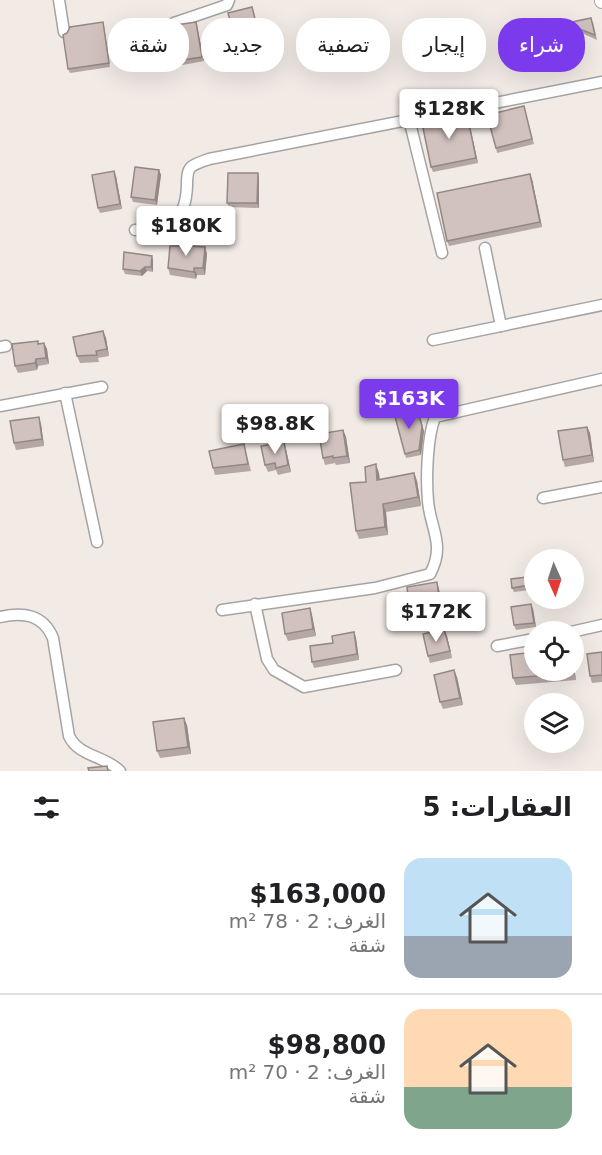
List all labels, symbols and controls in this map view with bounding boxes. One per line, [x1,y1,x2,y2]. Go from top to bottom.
chip: شقة [108,18,189,72]
chip: جديد [201,18,284,72]
chip: تصفية [296,18,390,72]
chip: إيجار [402,18,486,72]
chip: شراء [498,18,585,72]
pin: $128K [407,89,491,140]
text: $128K [413,96,485,120]
pin: $180K [144,206,228,257]
text: $180K [150,213,222,237]
pin: $163K [367,379,451,430]
text: $163K [373,386,445,410]
pin: $98.8K [226,404,324,455]
text: $98.8K [236,411,314,435]
north arrow [524,549,584,609]
map controls [524,549,584,753]
pin: $172K [394,592,478,643]
text: $172K [400,599,472,623]
button: locate [524,621,584,681]
button: layers [524,693,584,753]
icon: filters [30,791,63,824]
text: العقارات: 5 [423,792,572,822]
text: $163,000 [249,879,386,909]
icon: home [452,882,524,954]
text: الغرف: 2 · 78 m² [229,909,386,933]
text: شقة [348,933,386,957]
text: $98,800 [268,1030,386,1060]
icon: home [452,1033,524,1105]
text: الغرف: 2 · 70 m² [229,1060,386,1084]
text: شقة [348,1084,386,1108]

